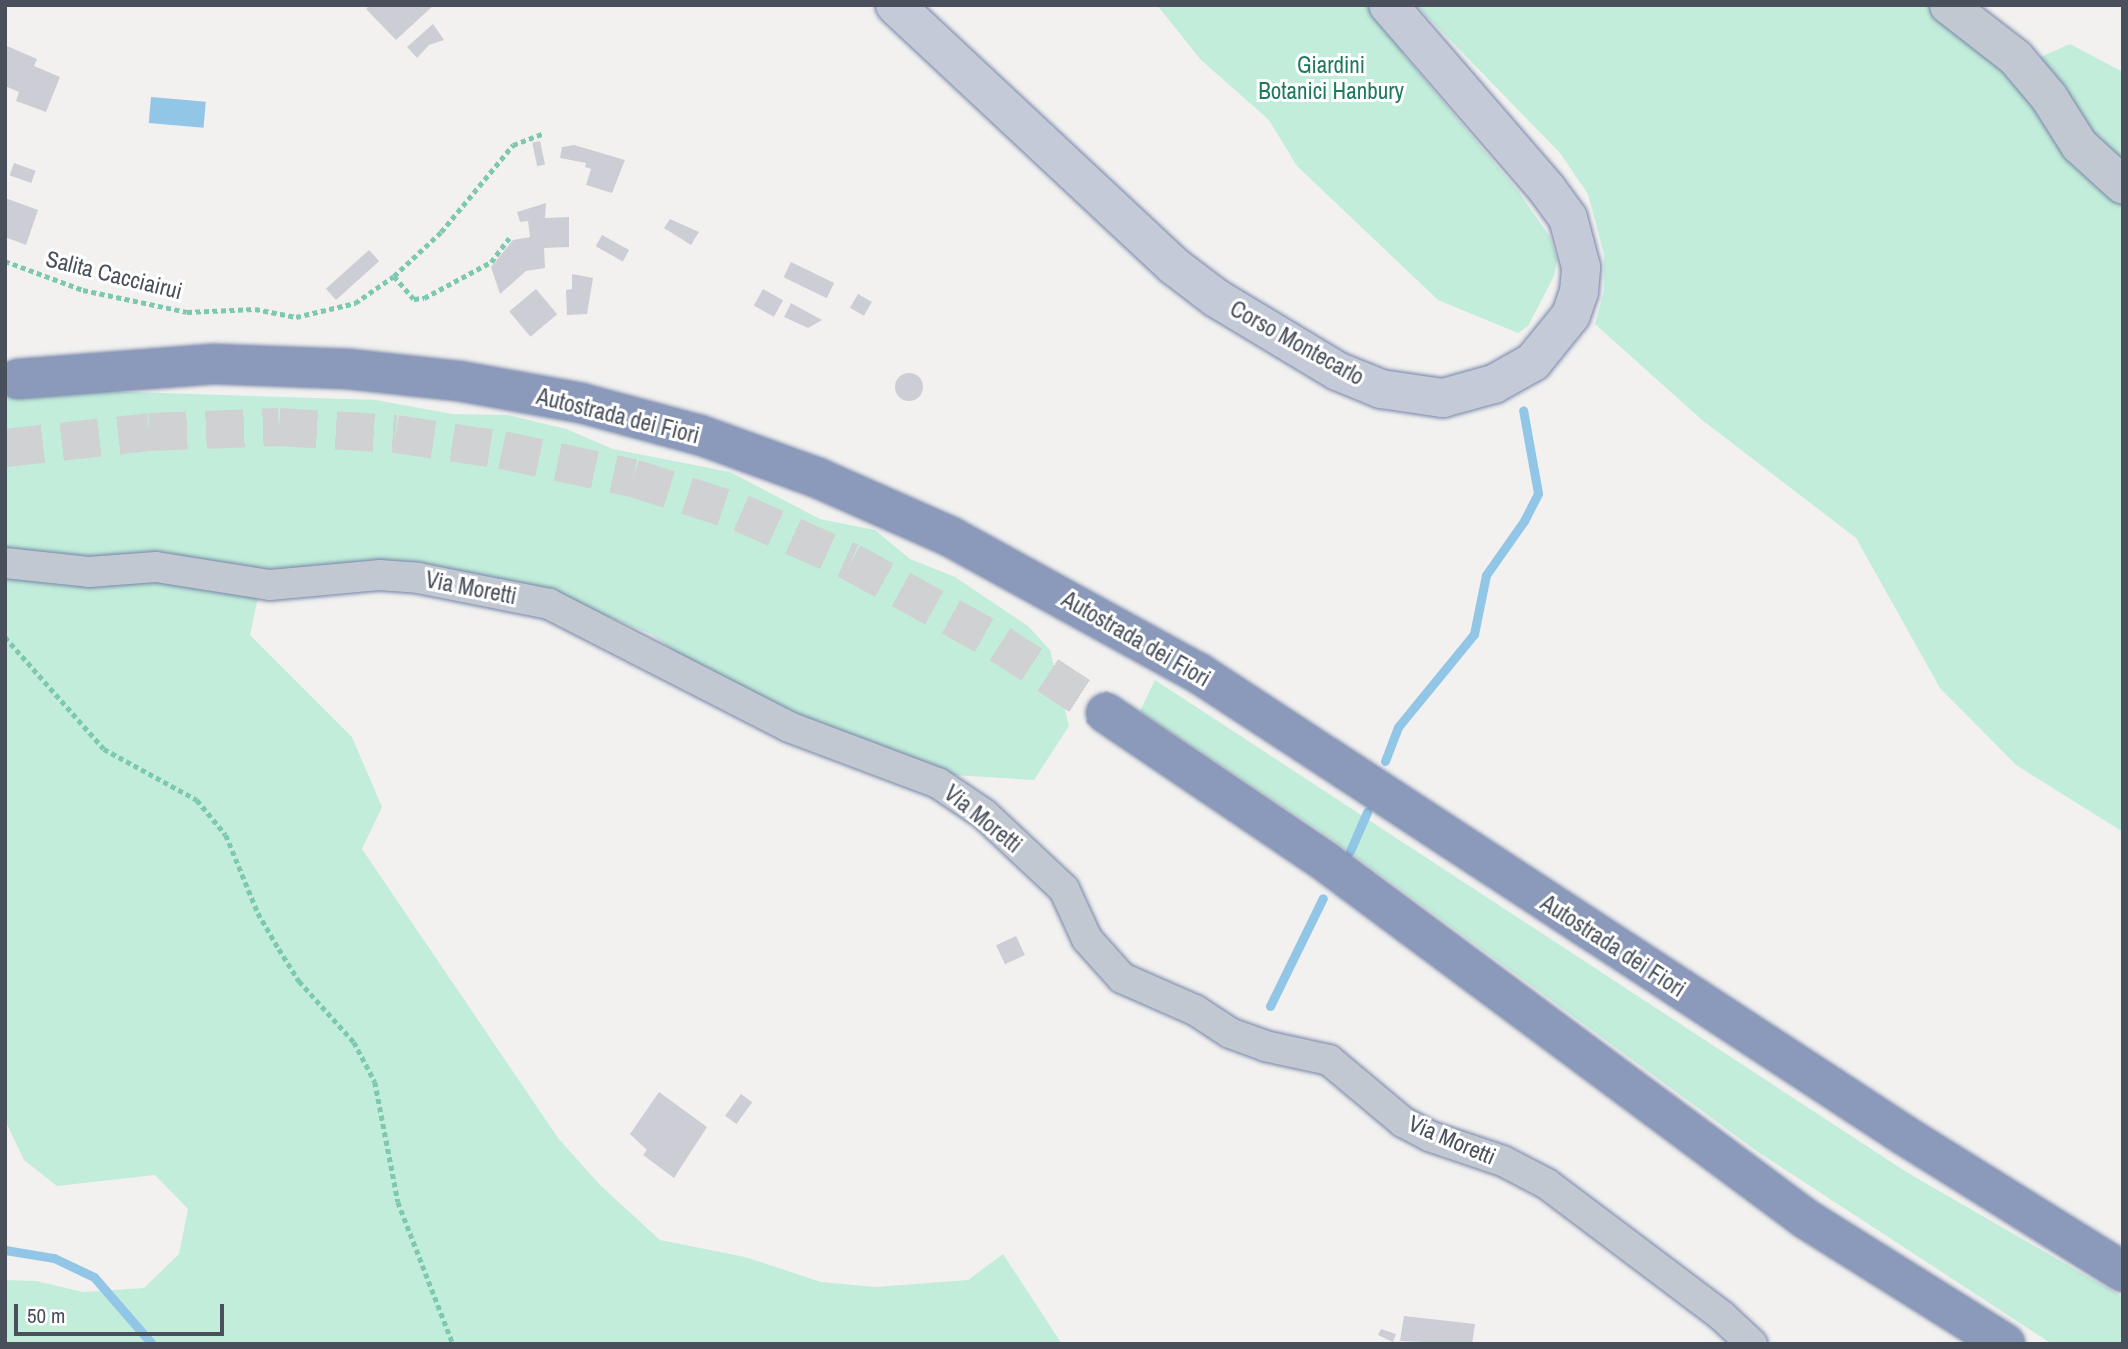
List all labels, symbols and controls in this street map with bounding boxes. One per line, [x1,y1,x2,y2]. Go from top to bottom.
park label: Giardini Botanici Hanbury [1258,51,1404,105]
street label: Salita Cacciairui [43,245,185,305]
street label: Corso Montecarlo [1225,295,1369,391]
street label: Autostrada dei Fiori [534,382,702,450]
street label: Via Moretti [423,566,519,610]
street label: Autostrada dei Fiori [1057,585,1215,693]
street label: Via Moretti [939,779,1027,859]
street label: Autostrada dei Fiori [1536,889,1690,1003]
street label: Via Moretti [1404,1109,1500,1171]
scale bar [18,1290,228,1334]
text: 50 m [27,1301,65,1330]

